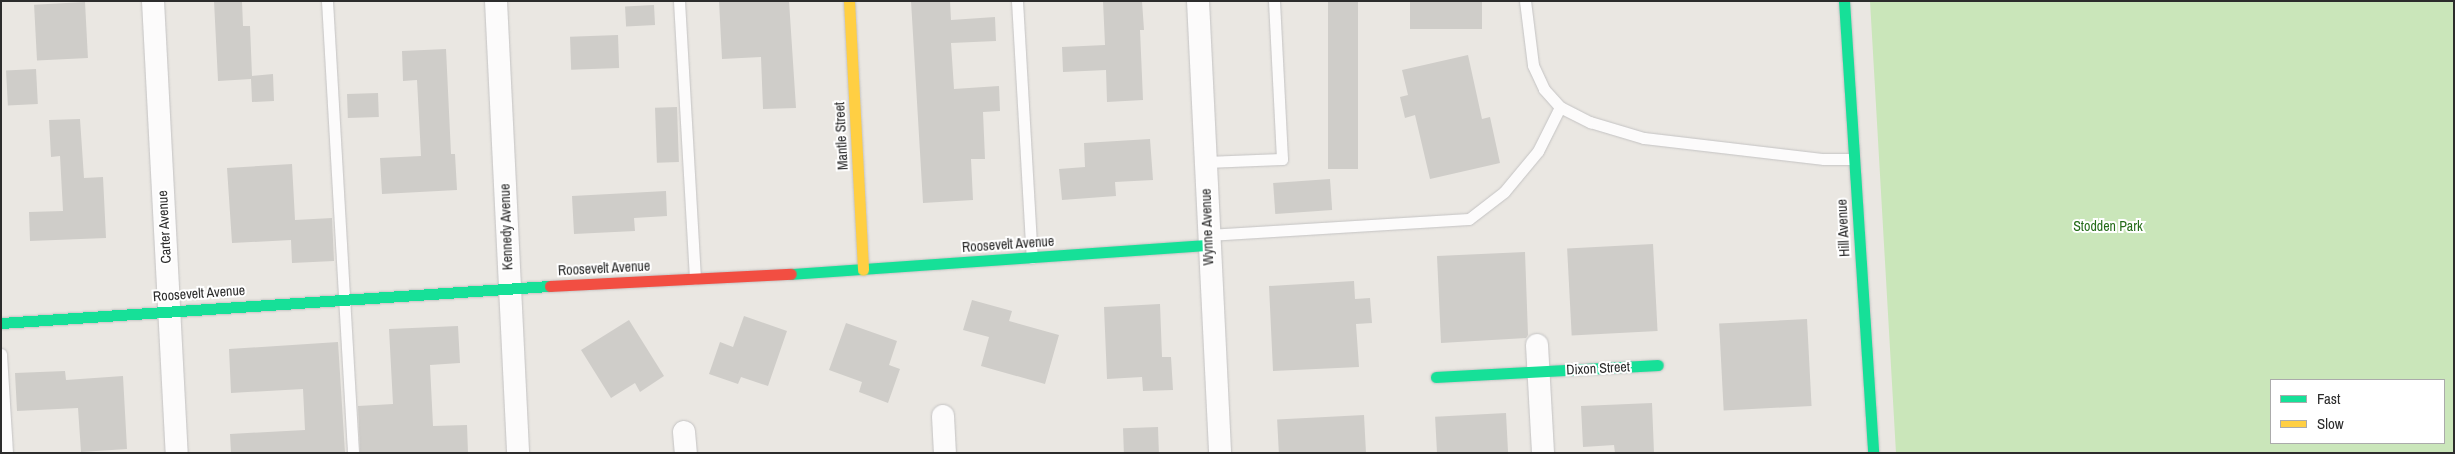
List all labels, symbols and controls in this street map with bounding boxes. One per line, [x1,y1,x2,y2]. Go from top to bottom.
street label: Mantle Street [831,101,851,171]
street label: Kennedy Avenue [496,183,516,271]
street label: Wynne Avenue [1197,188,1217,266]
street label: Carter Avenue [154,190,174,264]
street label: Hill Avenue [1833,198,1853,258]
park label: Stodden Park [2073,218,2143,234]
street label: Roosevelt Avenue [961,232,1055,256]
street label: Roosevelt Avenue [557,257,651,279]
street label: Roosevelt Avenue [152,281,246,305]
street label: Dixon Street [1566,358,1630,378]
legend [2270,379,2445,444]
text: Fast [2317,388,2340,409]
text: Slow [2317,413,2344,434]

